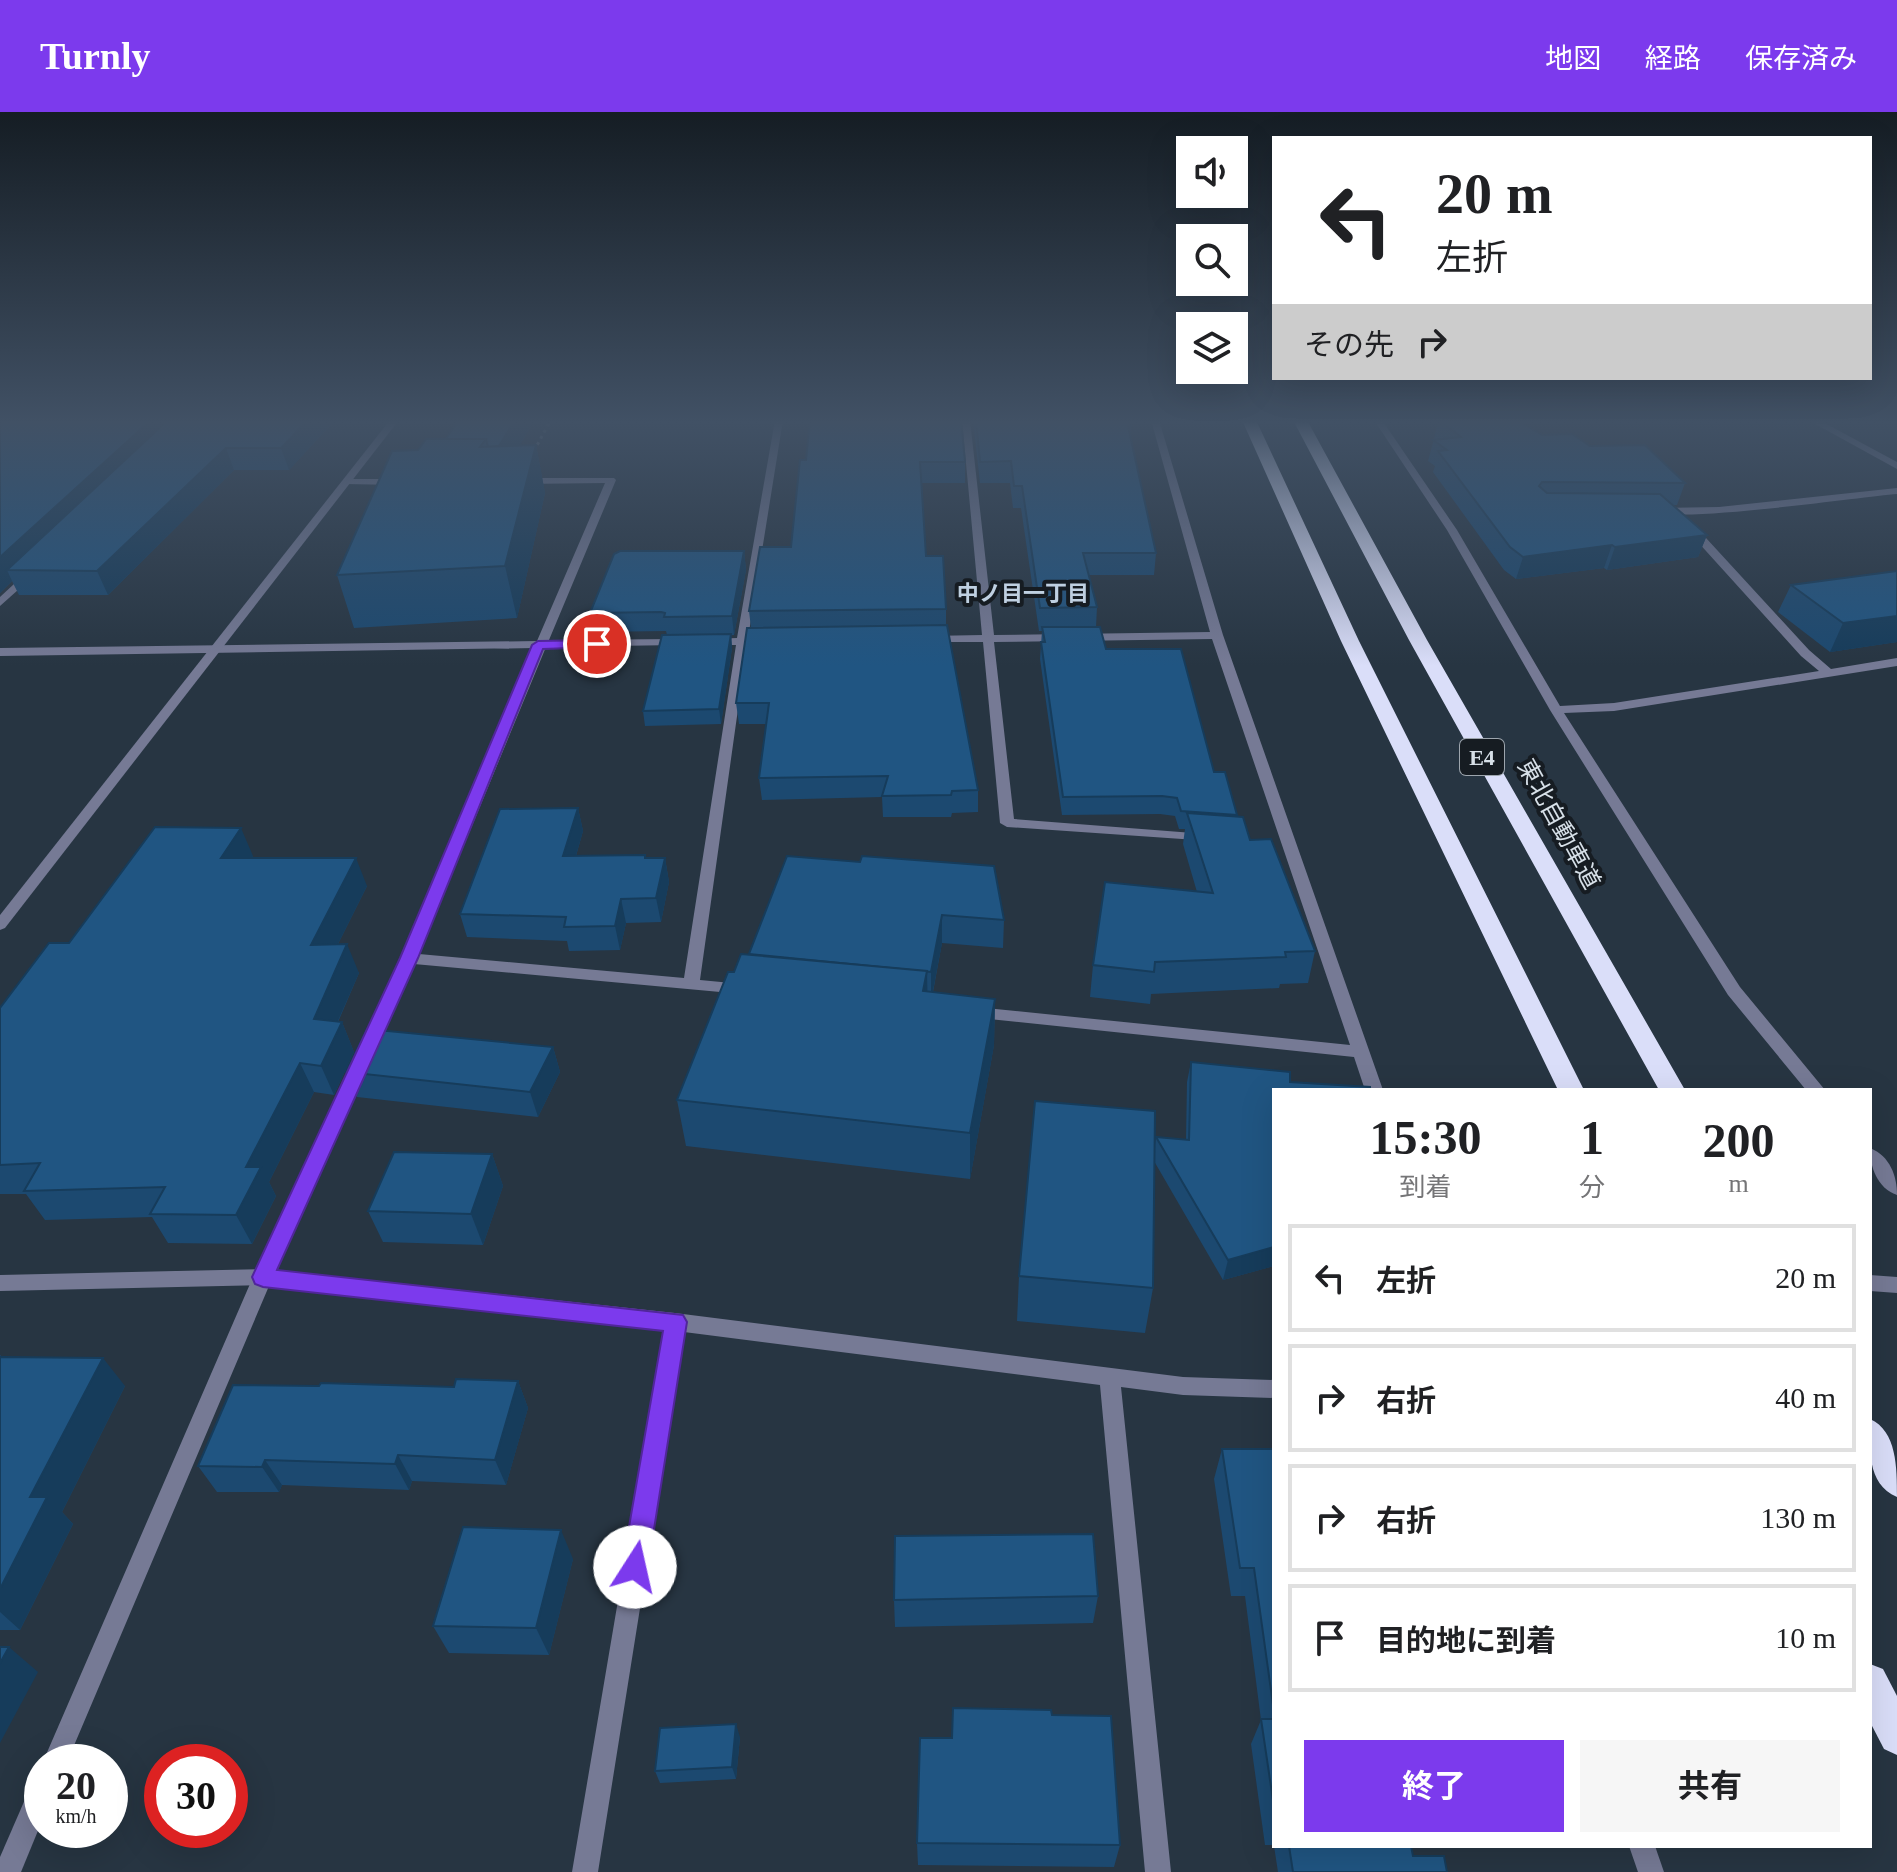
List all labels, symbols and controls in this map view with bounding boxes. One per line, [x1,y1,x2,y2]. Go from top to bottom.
text: Turnly [40,35,151,77]
text: 地図 [1545,43,1601,74]
text: 経路 [1645,43,1701,74]
text: 保存済み [1745,43,1857,74]
map controls [1176,136,1248,384]
button: sound [1176,136,1248,208]
text: 20 m [1436,163,1553,225]
icon: left [1304,168,1408,272]
button: search [1176,224,1248,296]
text: 左折 [1436,238,1508,278]
button: layers [1176,312,1248,384]
icon: right [1410,320,1454,364]
text: その先 [1304,328,1394,361]
district label: 中ノ目一丁目 [957,581,1089,606]
pin [563,610,631,678]
icon: arrive [575,622,619,666]
road number: E4 [1460,739,1504,775]
street label: 東北自動車道 [1513,755,1605,893]
text: 15:30 [1370,1111,1481,1164]
text: 1 [1580,1111,1604,1164]
text: 200 [1703,1114,1775,1167]
text: m [1728,1169,1749,1198]
text: 到着 [1399,1173,1452,1202]
text: 分 [1579,1173,1605,1202]
icon: left [1308,1256,1352,1300]
text: 20 m [1775,1261,1836,1294]
text: 左折 [1376,1264,1436,1297]
icon: right [1308,1376,1352,1420]
text: 40 m [1775,1381,1836,1414]
text: 右折 [1376,1384,1436,1417]
icon: right [1308,1496,1352,1540]
text: 130 m [1760,1501,1836,1534]
text: 右折 [1376,1504,1436,1537]
position arrow [593,1525,677,1609]
icon: arrive [1308,1616,1352,1660]
text: 10 m [1775,1621,1836,1654]
text: 目的地に到着 [1376,1624,1556,1657]
button: 終了 [1304,1740,1564,1832]
button: 共有 [1580,1740,1840,1832]
speed limit sign: 30 [144,1744,248,1848]
text: 20 [56,1763,96,1808]
text: km/h [55,1805,97,1827]

